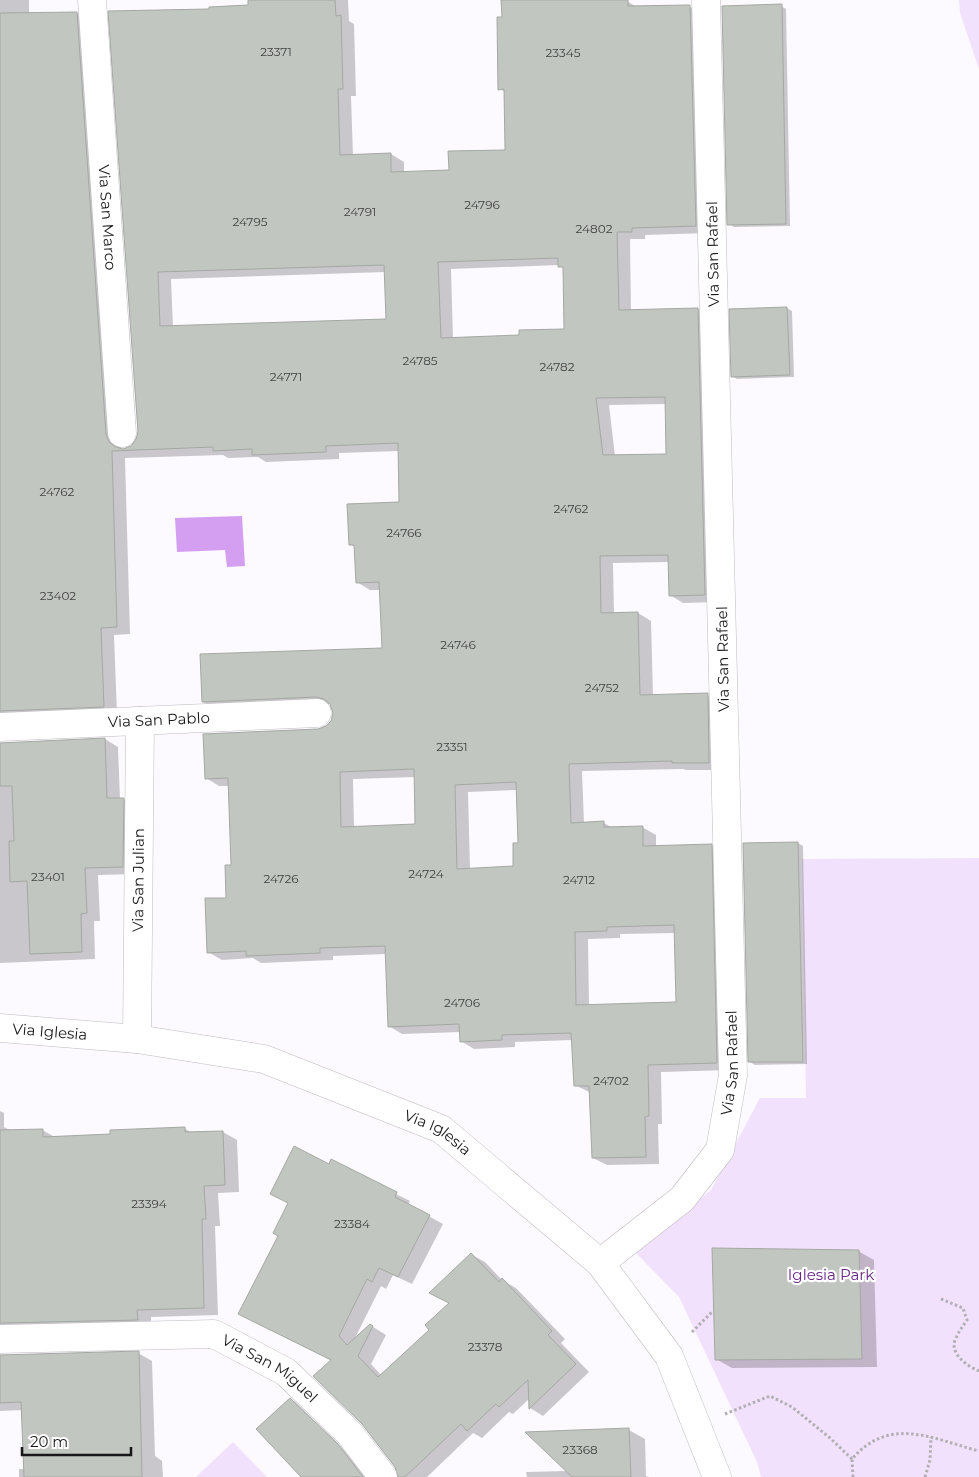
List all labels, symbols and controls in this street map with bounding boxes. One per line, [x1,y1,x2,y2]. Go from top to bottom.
house number: 23371 [260,44,292,59]
house number: 23345 [546,45,581,60]
street label: Via San Marco [94,164,121,271]
house number: 24796 [464,197,500,212]
street label: Via San Rafael [702,201,723,307]
house number: 24791 [344,204,376,219]
house number: 24795 [232,214,268,229]
house number: 24802 [575,221,613,236]
house number: 24785 [402,353,438,368]
house number: 24782 [539,359,575,374]
house number: 24771 [270,369,302,384]
house number: 24762 [40,484,75,499]
house number: 24762 [554,501,589,516]
house number: 24766 [386,525,422,540]
house number: 23402 [40,588,76,603]
street label: Via San Rafael [712,606,733,712]
house number: 24746 [440,637,476,652]
house number: 24752 [585,680,619,695]
street label: Via San Pablo [107,708,210,731]
house number: 23351 [436,739,468,754]
street label: Via San Julian [128,828,148,932]
house number: 24724 [408,866,444,881]
house number: 23401 [31,869,65,884]
house number: 24726 [263,871,299,886]
house number: 24712 [563,872,595,887]
house number: 24706 [444,995,480,1010]
street label: Via San Rafael [716,1010,743,1117]
street label: Via Iglesia [12,1019,88,1044]
house number: 24702 [593,1073,629,1088]
street label: Via Iglesia [401,1105,475,1159]
house number: 23394 [131,1196,167,1211]
house number: 23384 [334,1216,370,1231]
park label: Iglesia Park [788,1265,874,1284]
street label: Via San Miguel [219,1330,322,1406]
house number: 23378 [468,1339,503,1354]
scale bar [22,1424,131,1456]
text: 20 m [30,1432,68,1451]
house number: 23368 [562,1442,598,1457]

